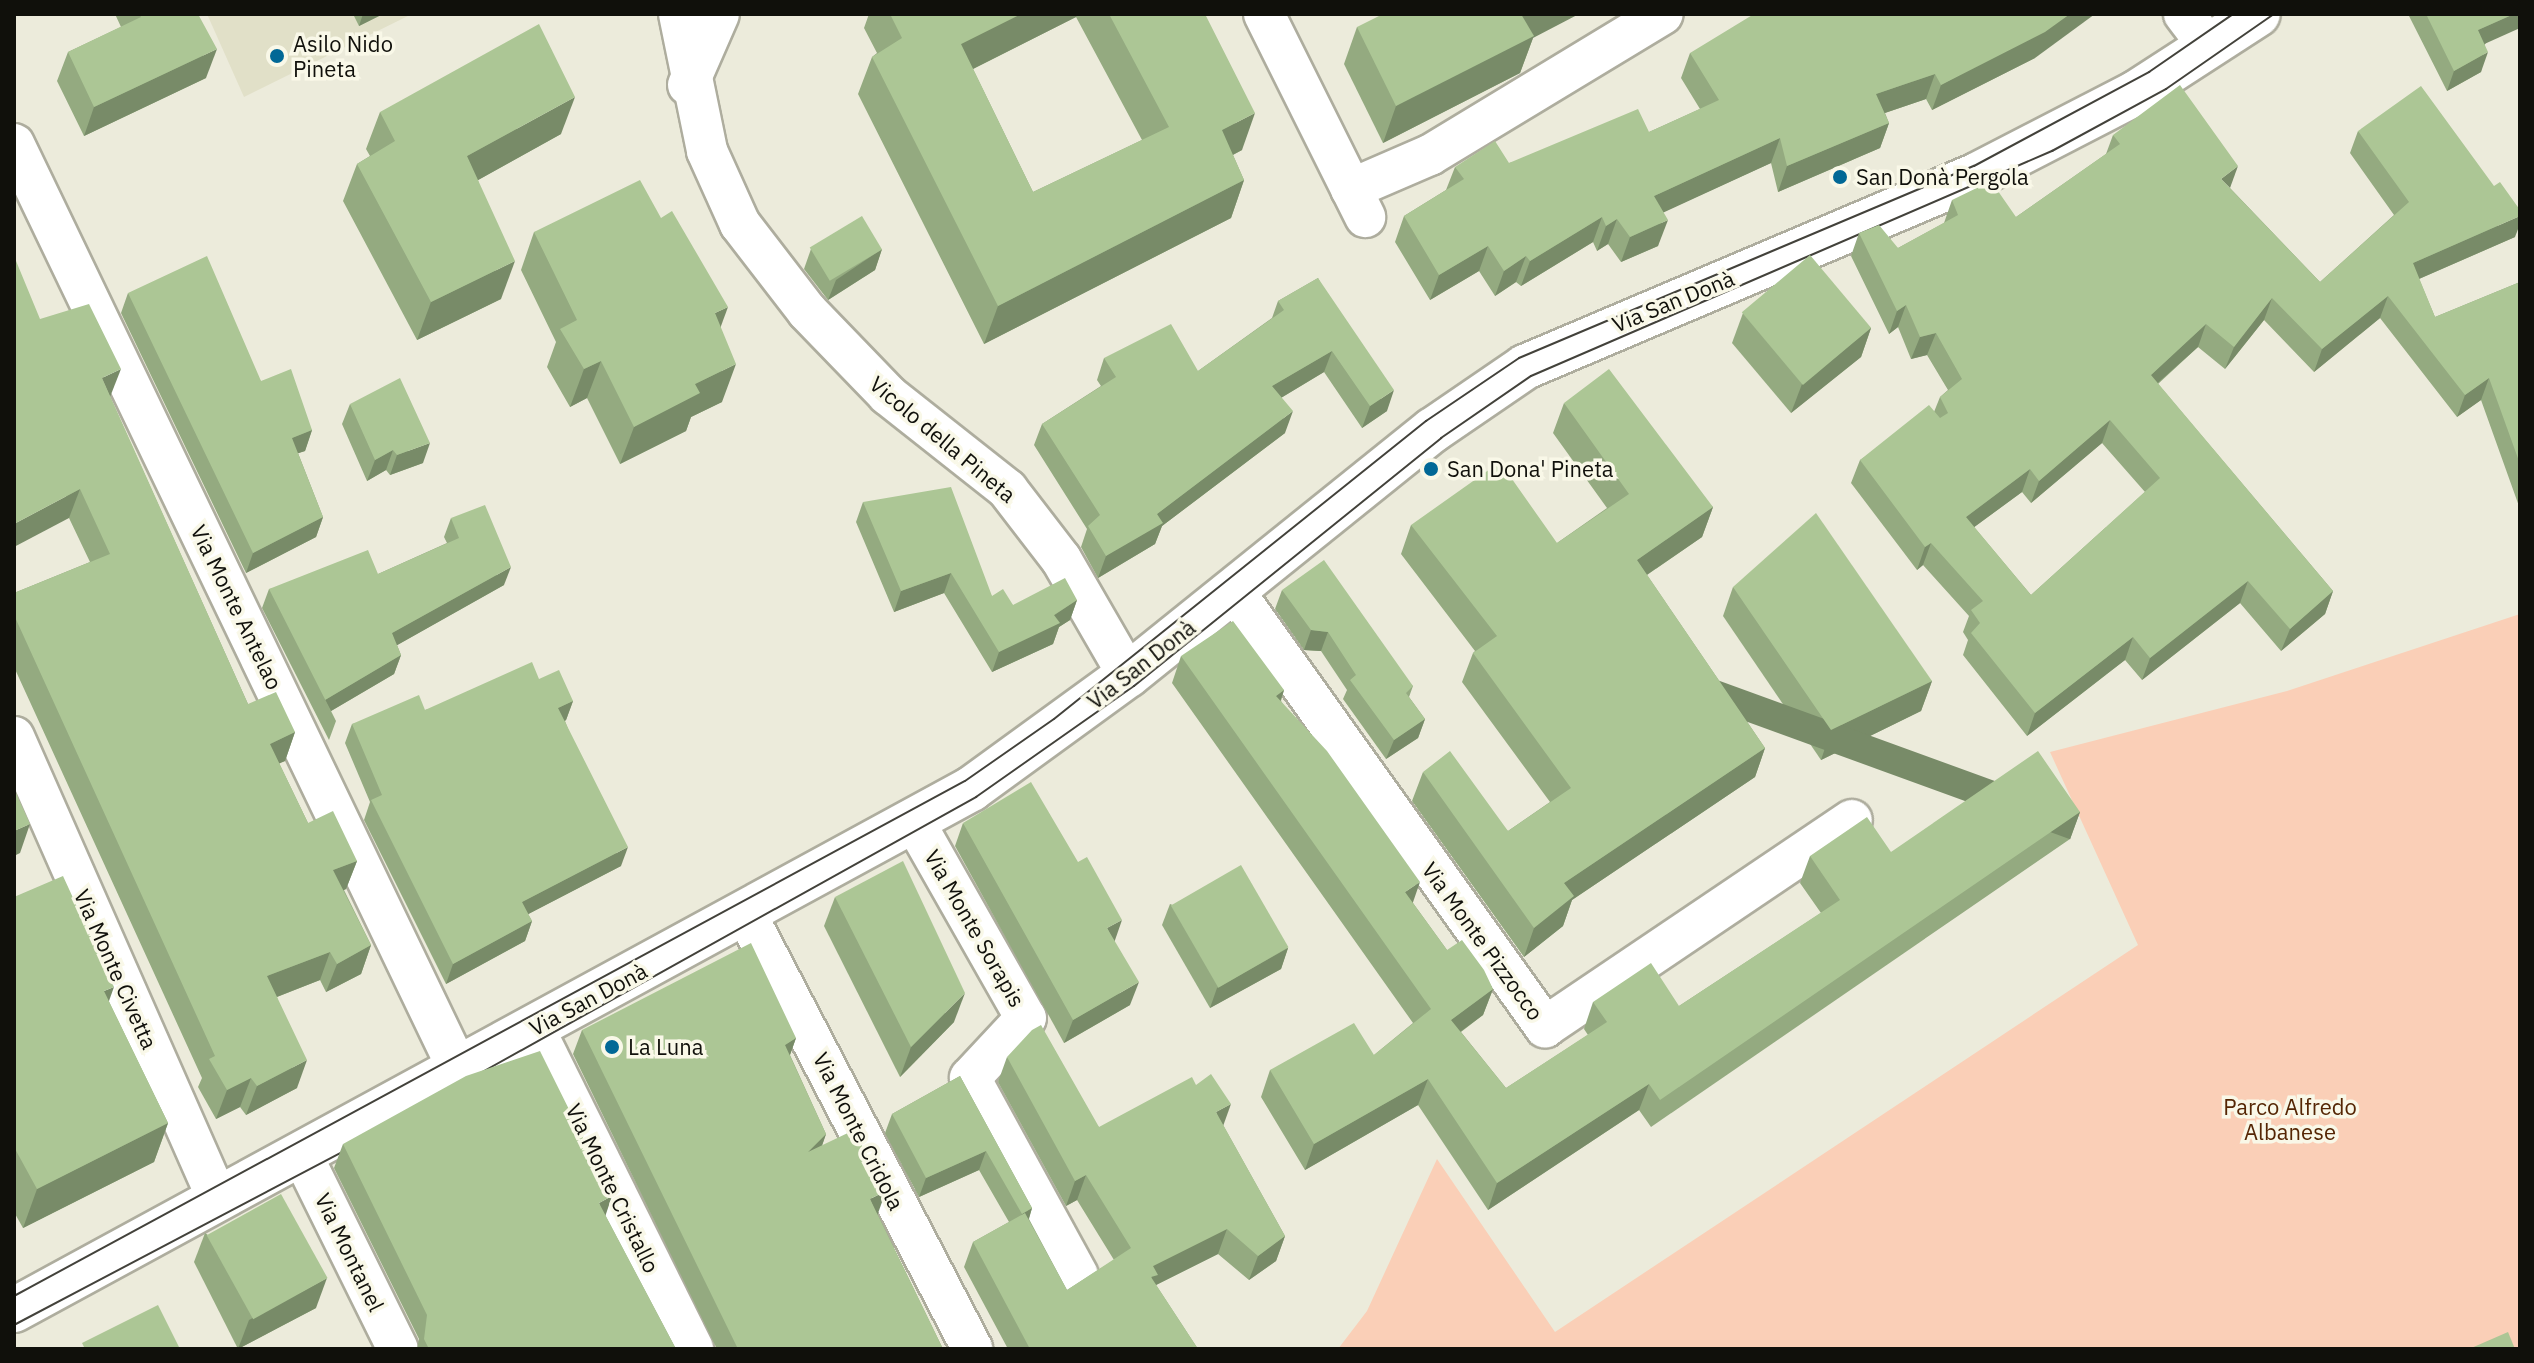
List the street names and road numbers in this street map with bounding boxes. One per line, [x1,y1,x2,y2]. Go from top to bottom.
street label: Via San Donà [1608,265,1738,337]
street label: Vicolo della Pineta [865,370,1021,508]
street label: Via Monte Antelao [186,520,288,694]
street label: Via San Donà [1082,614,1200,714]
street label: Via Monte Sorapis [919,845,1031,1011]
street label: Via Monte Pizzocco [1417,857,1549,1025]
street label: Via Monte Civetta [69,885,163,1053]
street label: Via San Donà [525,957,651,1041]
street label: Via Monte Cridola [808,1048,910,1214]
street label: Via Monte Cristallo [561,1099,665,1277]
street label: Via Montanel [310,1188,390,1316]

